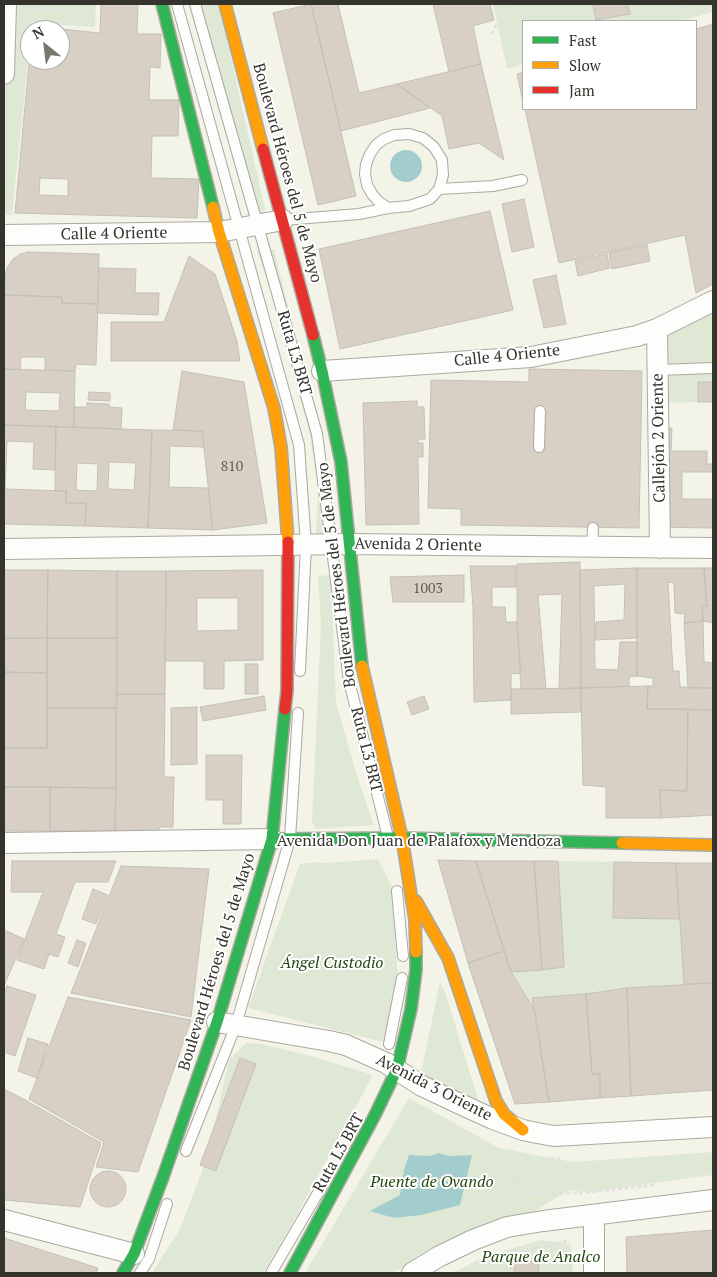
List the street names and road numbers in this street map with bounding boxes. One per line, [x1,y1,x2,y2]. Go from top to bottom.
street label: Boulevard Héroes del 5 de Mayo [248,61,326,285]
street label: Calle 4 Oriente [60,223,168,245]
street label: Ruta L3 BRT [273,308,315,398]
street label: Calle 4 Oriente [453,341,561,371]
street label: Callejón 2 Oriente [648,373,670,503]
street label: Boulevard Héroes del 5 de Mayo [314,461,360,689]
street label: Avenida 2 Oriente [354,534,482,556]
street label: Ruta L3 BRT [346,705,386,795]
street label: Avenida Don Juan de Palafox y Mendoza [277,831,561,851]
street label: Boulevard Héroes del 5 de Mayo [175,851,259,1073]
street label: Avenida 3 Oriente [373,1050,495,1126]
street label: Ruta L3 BRT [309,1110,369,1196]

